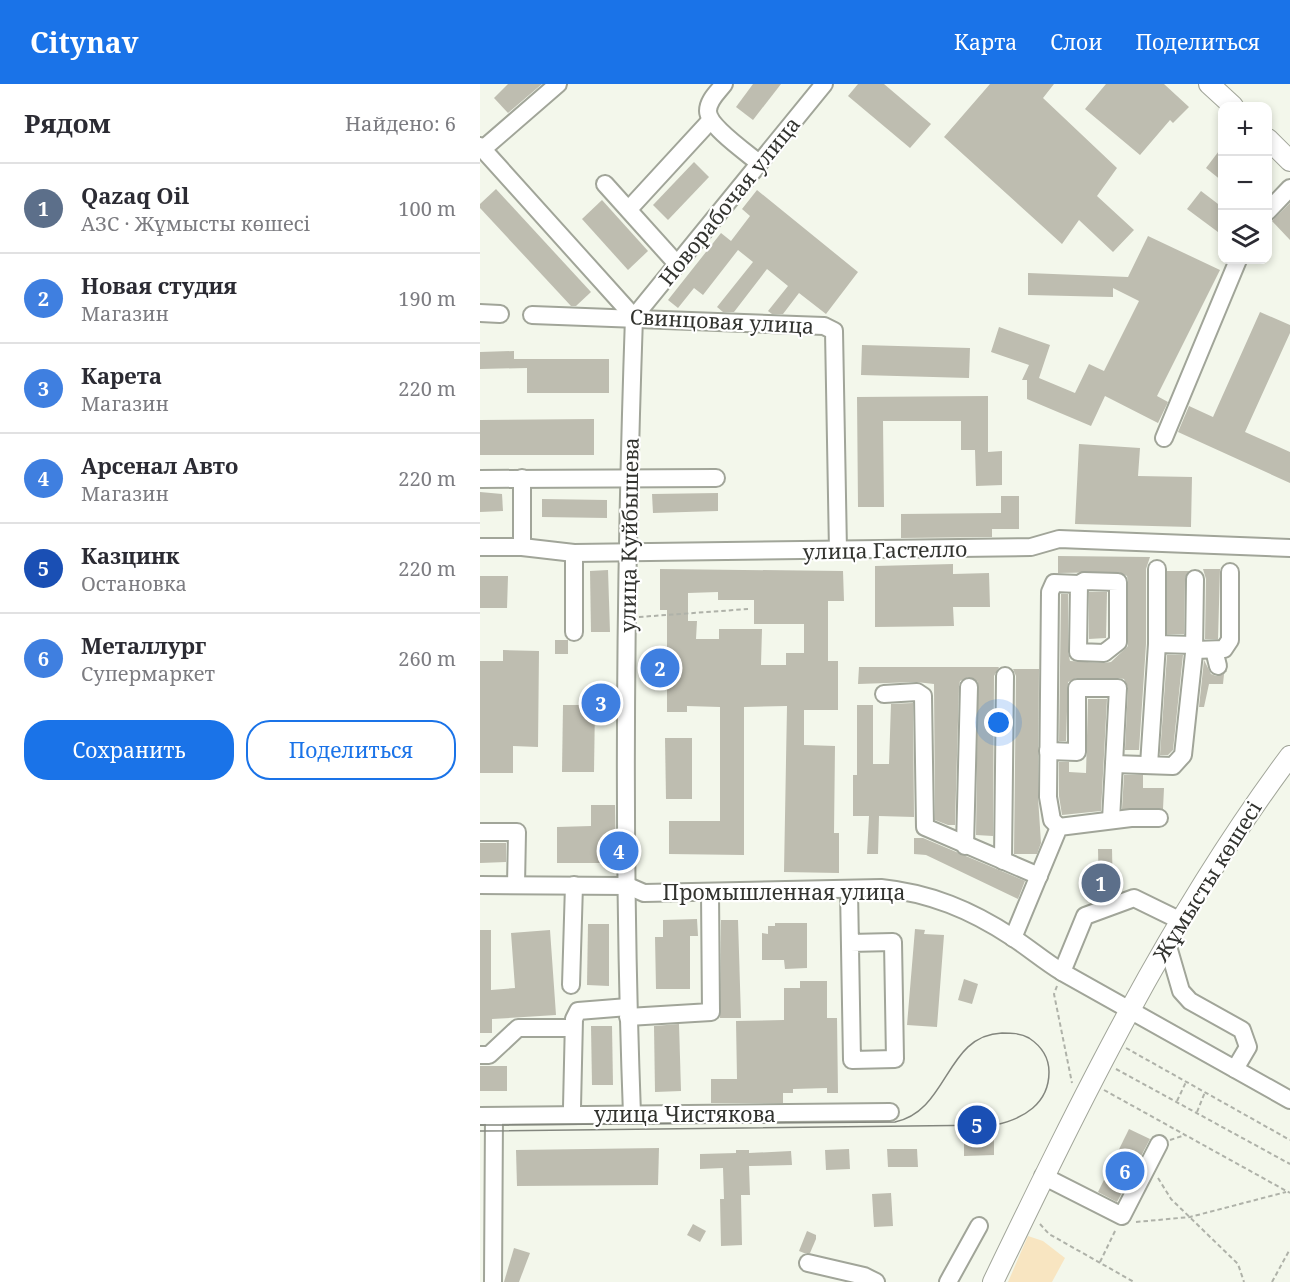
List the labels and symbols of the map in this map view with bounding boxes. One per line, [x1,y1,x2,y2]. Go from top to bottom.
street label: Новорабочая улица [652,111,806,291]
street label: Свинцовая улица [629,302,815,340]
street label: улица Куйбышева [613,437,645,633]
street label: улица Гастелло [802,535,968,565]
pin: 2 [640,646,680,690]
pin: 3 [582,680,620,726]
your location [984,708,1013,737]
street label: Жұмысты көшесі [1146,795,1268,968]
pin: 4 [600,828,638,873]
pin: 1 [1082,860,1120,906]
street label: Промышленная улица [663,878,905,906]
street label: улица Чистякова [594,1100,776,1128]
pin: 5 [958,1102,996,1148]
pin: 6 [1106,1148,1144,1194]

